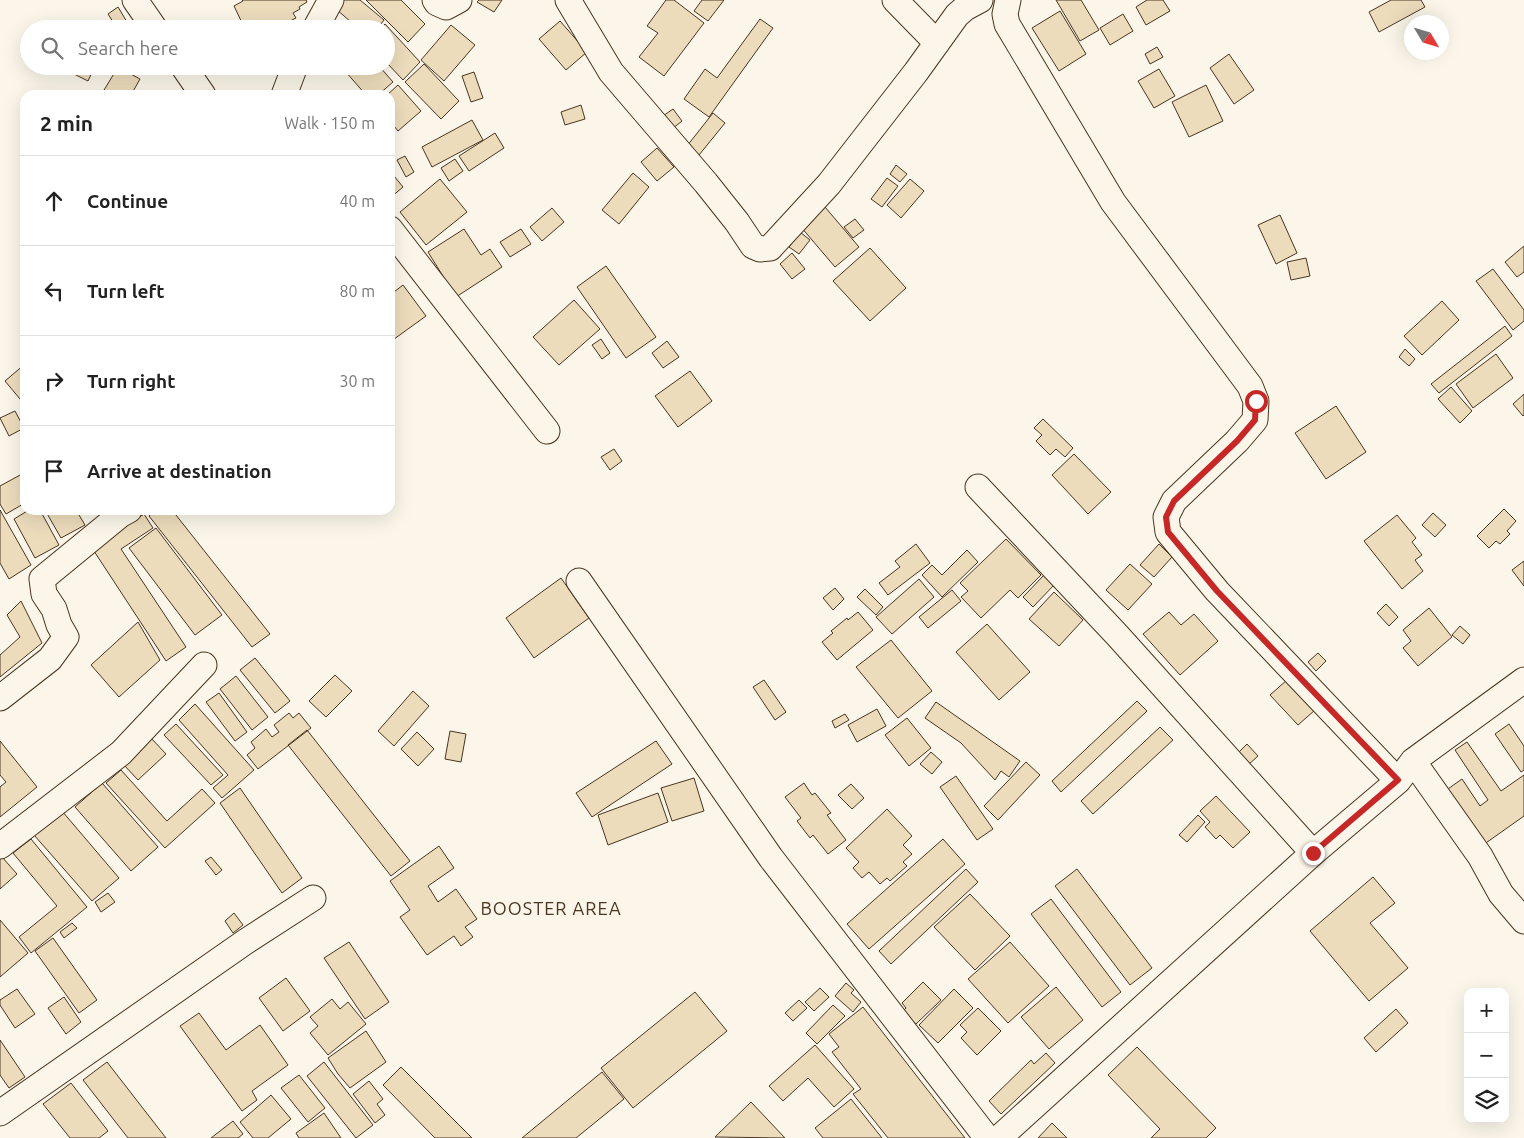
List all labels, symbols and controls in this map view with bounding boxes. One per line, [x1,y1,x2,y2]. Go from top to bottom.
north arrow [1404,15,1449,60]
search box [20,20,395,75]
icon: search [38,34,66,62]
text: Search here [78,37,178,59]
text: 2 min [40,111,93,135]
text: Walk · 150 m [284,114,375,132]
icon: ahead [40,187,68,215]
text: Continue [87,190,168,212]
text: 40 m [339,192,375,210]
icon: left [40,277,68,305]
text: Turn left [87,280,165,302]
text: 80 m [339,282,375,300]
icon: right [40,367,68,395]
text: Turn right [87,370,175,392]
text: 30 m [339,372,375,390]
route start [1245,390,1268,413]
icon: arrive [40,457,68,485]
text: Arrive at destination [87,460,272,482]
route end [1302,842,1325,865]
district label: BOOSTER AREA [480,898,622,918]
map controls [1464,988,1509,1123]
button: + [1464,988,1509,1033]
button: − [1464,1033,1509,1078]
button: layers [1464,1078,1509,1123]

